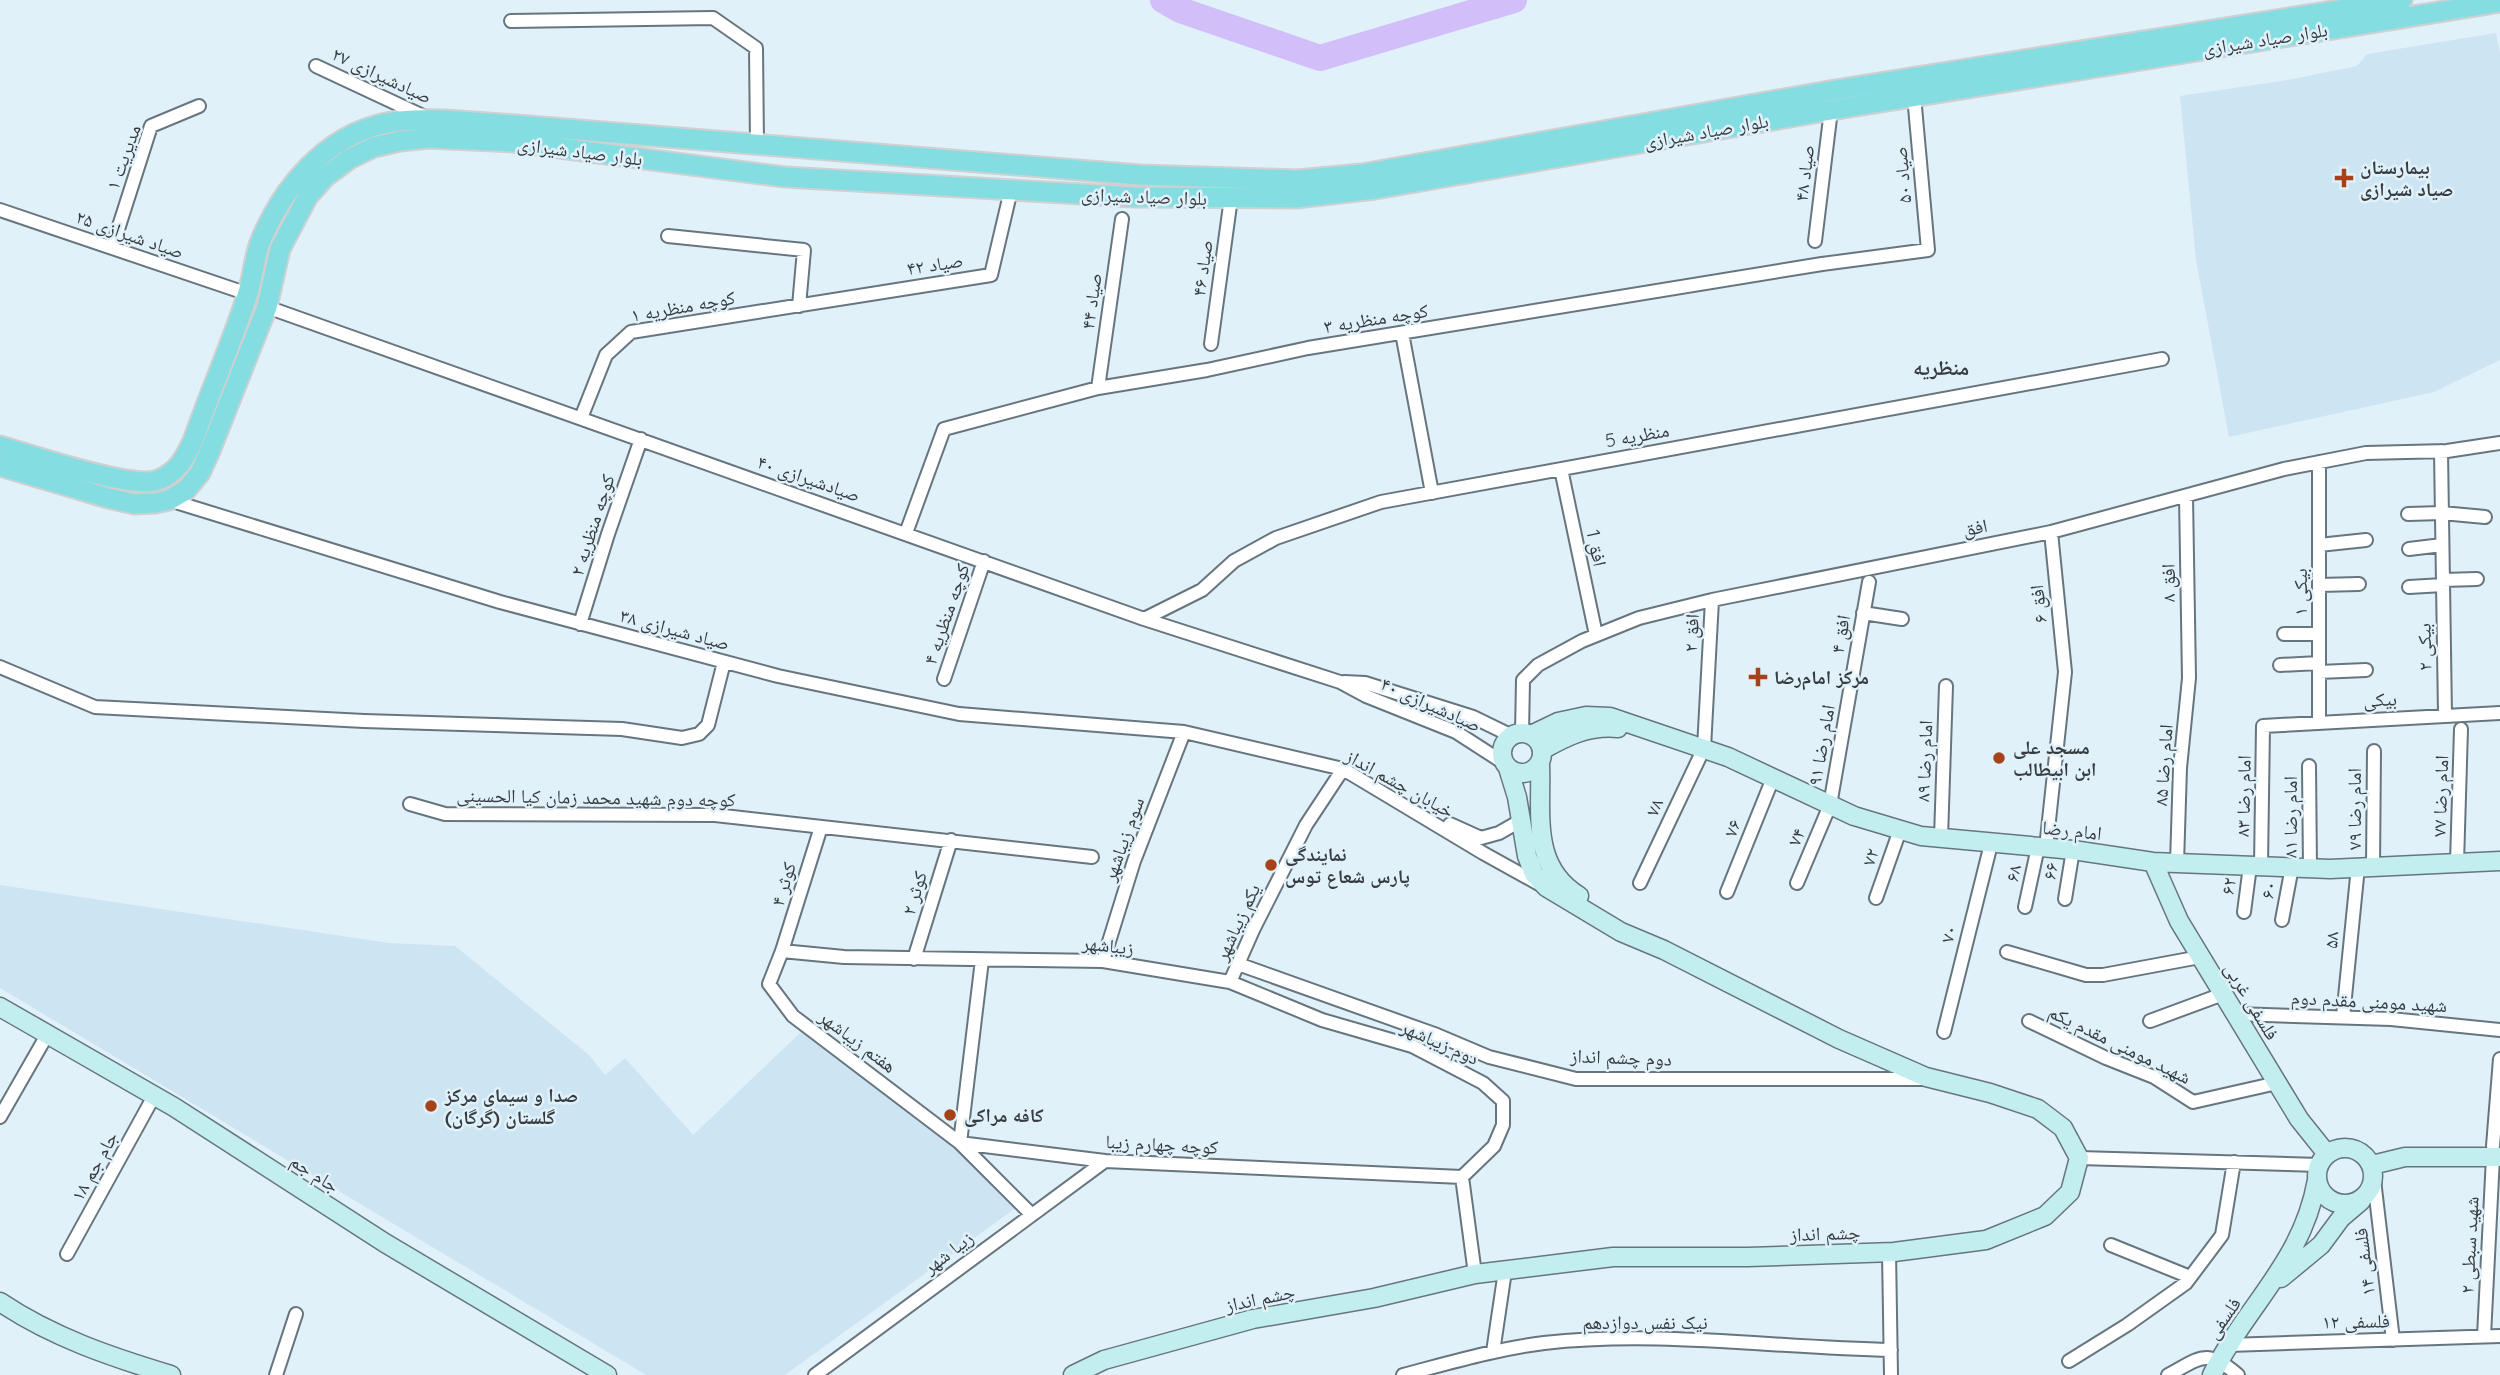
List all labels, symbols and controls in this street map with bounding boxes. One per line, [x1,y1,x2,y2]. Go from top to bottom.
street label: بلوار صیاد شیرازی [2201,17,2329,61]
street label: ۲۷ صیادشیرازی [328,41,436,109]
street label: بلوار صیاد شیرازی [1642,108,1770,154]
street label: مدیریت ۱ [100,121,146,193]
street label: بلوار صیاد شیرازی [516,131,644,171]
street label: صیاد ۴۸ [1789,143,1819,203]
street label: صیاد ۵۰ [1888,146,1916,204]
place label: بیمارستان صیاد شیرازی [2360,155,2453,201]
marker: بیمارستان صیاد شیرازی [2334,168,2354,188]
street label: بلوار صیاد شیرازی [1081,182,1207,210]
street label: صیاد شیرازی ۲۵ [73,204,187,264]
street label: صیاد ۴۶ [1186,238,1218,298]
street label: صیاد ۴۲ [905,248,965,280]
street label: صیاد ۴۴ [1075,271,1107,331]
street label: کوچه منظریه ۱ [629,285,737,327]
street label: کوچه منظریه ۳ [1322,298,1430,338]
district label: منظریه [1913,354,1969,380]
street label: منظریه 5 [1603,418,1671,452]
street label: ۴۰ صیادشیرازی [754,449,864,507]
street label: کوچه منظریه ۲ [564,471,620,579]
street label: افق [1961,513,1989,541]
street label: افق 1 [1581,527,1613,569]
street label: کوچه منظریه ۴ [918,560,975,668]
street label: افق ۸ [2156,564,2180,602]
street label: ۱ بیکی [2288,568,2312,616]
street label: افق ۶ [2024,584,2052,624]
street label: صیاد شیرازی ۳۸ [618,603,732,655]
street label: افق ۲ [1678,613,1704,653]
street label: افق ۴ [1825,613,1855,655]
street label: ۲ بیکی [2412,623,2436,671]
place label: مرکز امام‌رضا [1774,665,1869,691]
marker: مرکز امام‌رضا [1748,667,1768,687]
street label: ۴۰ صیادشیرازی [1377,671,1485,737]
street label: بیکی [2362,686,2398,712]
street label: امام رضا ۹۱ [1802,703,1842,788]
street label: امام رضا ۸۹ [1911,720,1939,802]
street label: امام رضا ۸۵ [2148,723,2180,807]
place label: مسجد علی ابن ابیطالب [2013,735,2096,781]
street label: خیابان چشم انداز [1340,743,1459,824]
marker: مسجد علی ابن ابیطالب [1991,750,2007,766]
street label: امام رضا ۸۳ [2230,755,2258,837]
street label: امام رضا ۷۷ [2427,755,2455,837]
street label: امام رضا ۷۹ [2342,768,2368,850]
street label: امام رضا ۸۱ [2278,776,2304,858]
street label: کوچه دوم شهید محمد زمان کیا الحسینی [456,783,736,813]
street label: سوم زیباشهر [1096,794,1151,886]
street label: ۷۸ [1640,794,1669,820]
street label: امام رضا [2041,815,2103,847]
street label: ۷۶ [1718,816,1746,840]
street label: ۷۴ [1782,824,1810,850]
place label: نمایندگی پارس شعاع توس [1285,842,1410,889]
street label: ۷۲ [1856,845,1884,869]
marker: نمایندگی پارس شعاع توس [1263,857,1279,873]
street label: کوثر ۴ [765,859,801,909]
street label: ۶۶ [2037,861,2063,881]
street label: ۶۸ [1999,862,2027,884]
street label: کوثر ۲ [896,868,932,918]
street label: ۶۲ [2215,876,2241,896]
street label: ۶۰ [2255,879,2281,901]
street label: یکم زیباشهر [1208,880,1266,966]
street label: ۷۰ [1934,923,1962,945]
street label: زیباشهر [1080,930,1135,960]
street label: ۵۸ [2318,930,2344,950]
street label: فلسفی غربی [2219,958,2285,1044]
street label: شهید مومنی مقدم دوم [2290,985,2448,1019]
street label: شهید مومنی مقدم یکم [2044,999,2195,1091]
street label: هفتم زیباشهر [813,1004,901,1079]
street label: دوم زیباشهر [1396,1014,1483,1072]
street label: دوم چشم انداز [1569,1043,1672,1073]
place label: صدا و سیمای مرکز گلستان (گرگان) [444,1083,578,1129]
marker: صدا و سیمای مرکز گلستان (گرگان) [423,1098,439,1114]
place label: کافه مراکی [964,1103,1044,1127]
marker: کافه مراکی [942,1107,958,1123]
street label: ۱۸ جام جم [65,1127,125,1206]
street label: کوچه چهارم زیبا [1105,1129,1219,1161]
street label: جام جم [285,1148,344,1199]
street label: ۲ شهید سبطی [2454,1196,2484,1294]
street label: چشم انداز [1788,1220,1861,1247]
street label: زیبا شهر [917,1225,978,1279]
street label: ۱۴ فلسفی [2348,1227,2380,1297]
street label: چشم انداز [1222,1279,1297,1318]
street label: فلسفی [2200,1292,2246,1344]
street label: ۱۲ فلسفی [2322,1308,2390,1334]
street label: نیک نفس دوازدهم [1582,1310,1708,1335]

